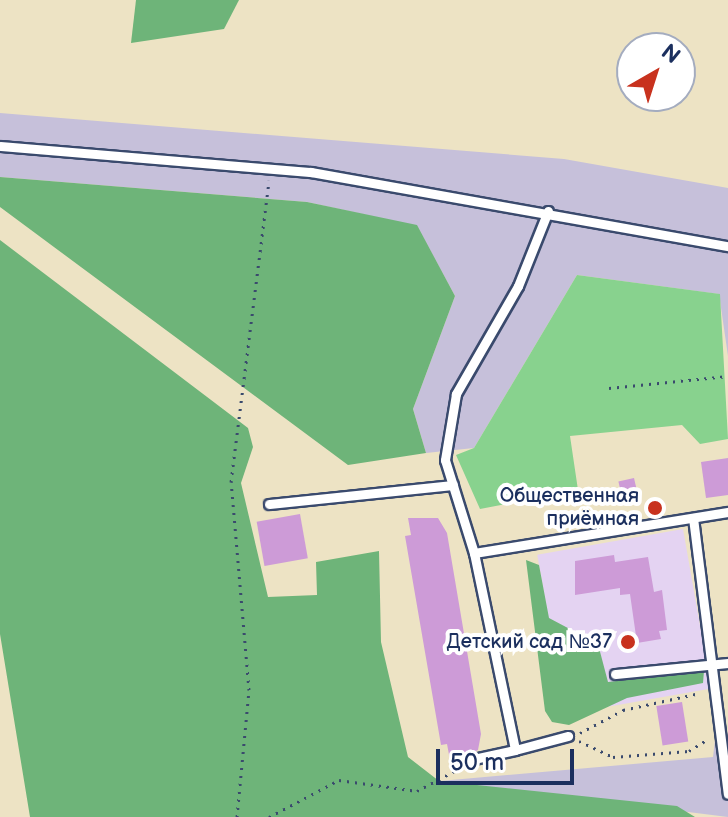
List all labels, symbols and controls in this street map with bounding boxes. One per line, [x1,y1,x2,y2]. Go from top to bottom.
north arrow [616,32,696,112]
text: N [655,39,685,70]
place label: Общественная приёмная [500,484,639,531]
marker: Общественная приёмная [646,499,664,517]
place label: Детский сад №37 [447,630,612,654]
marker: Детский сад №37 [619,633,637,651]
scale bar [440,733,578,783]
text: 50 m [450,748,504,777]

